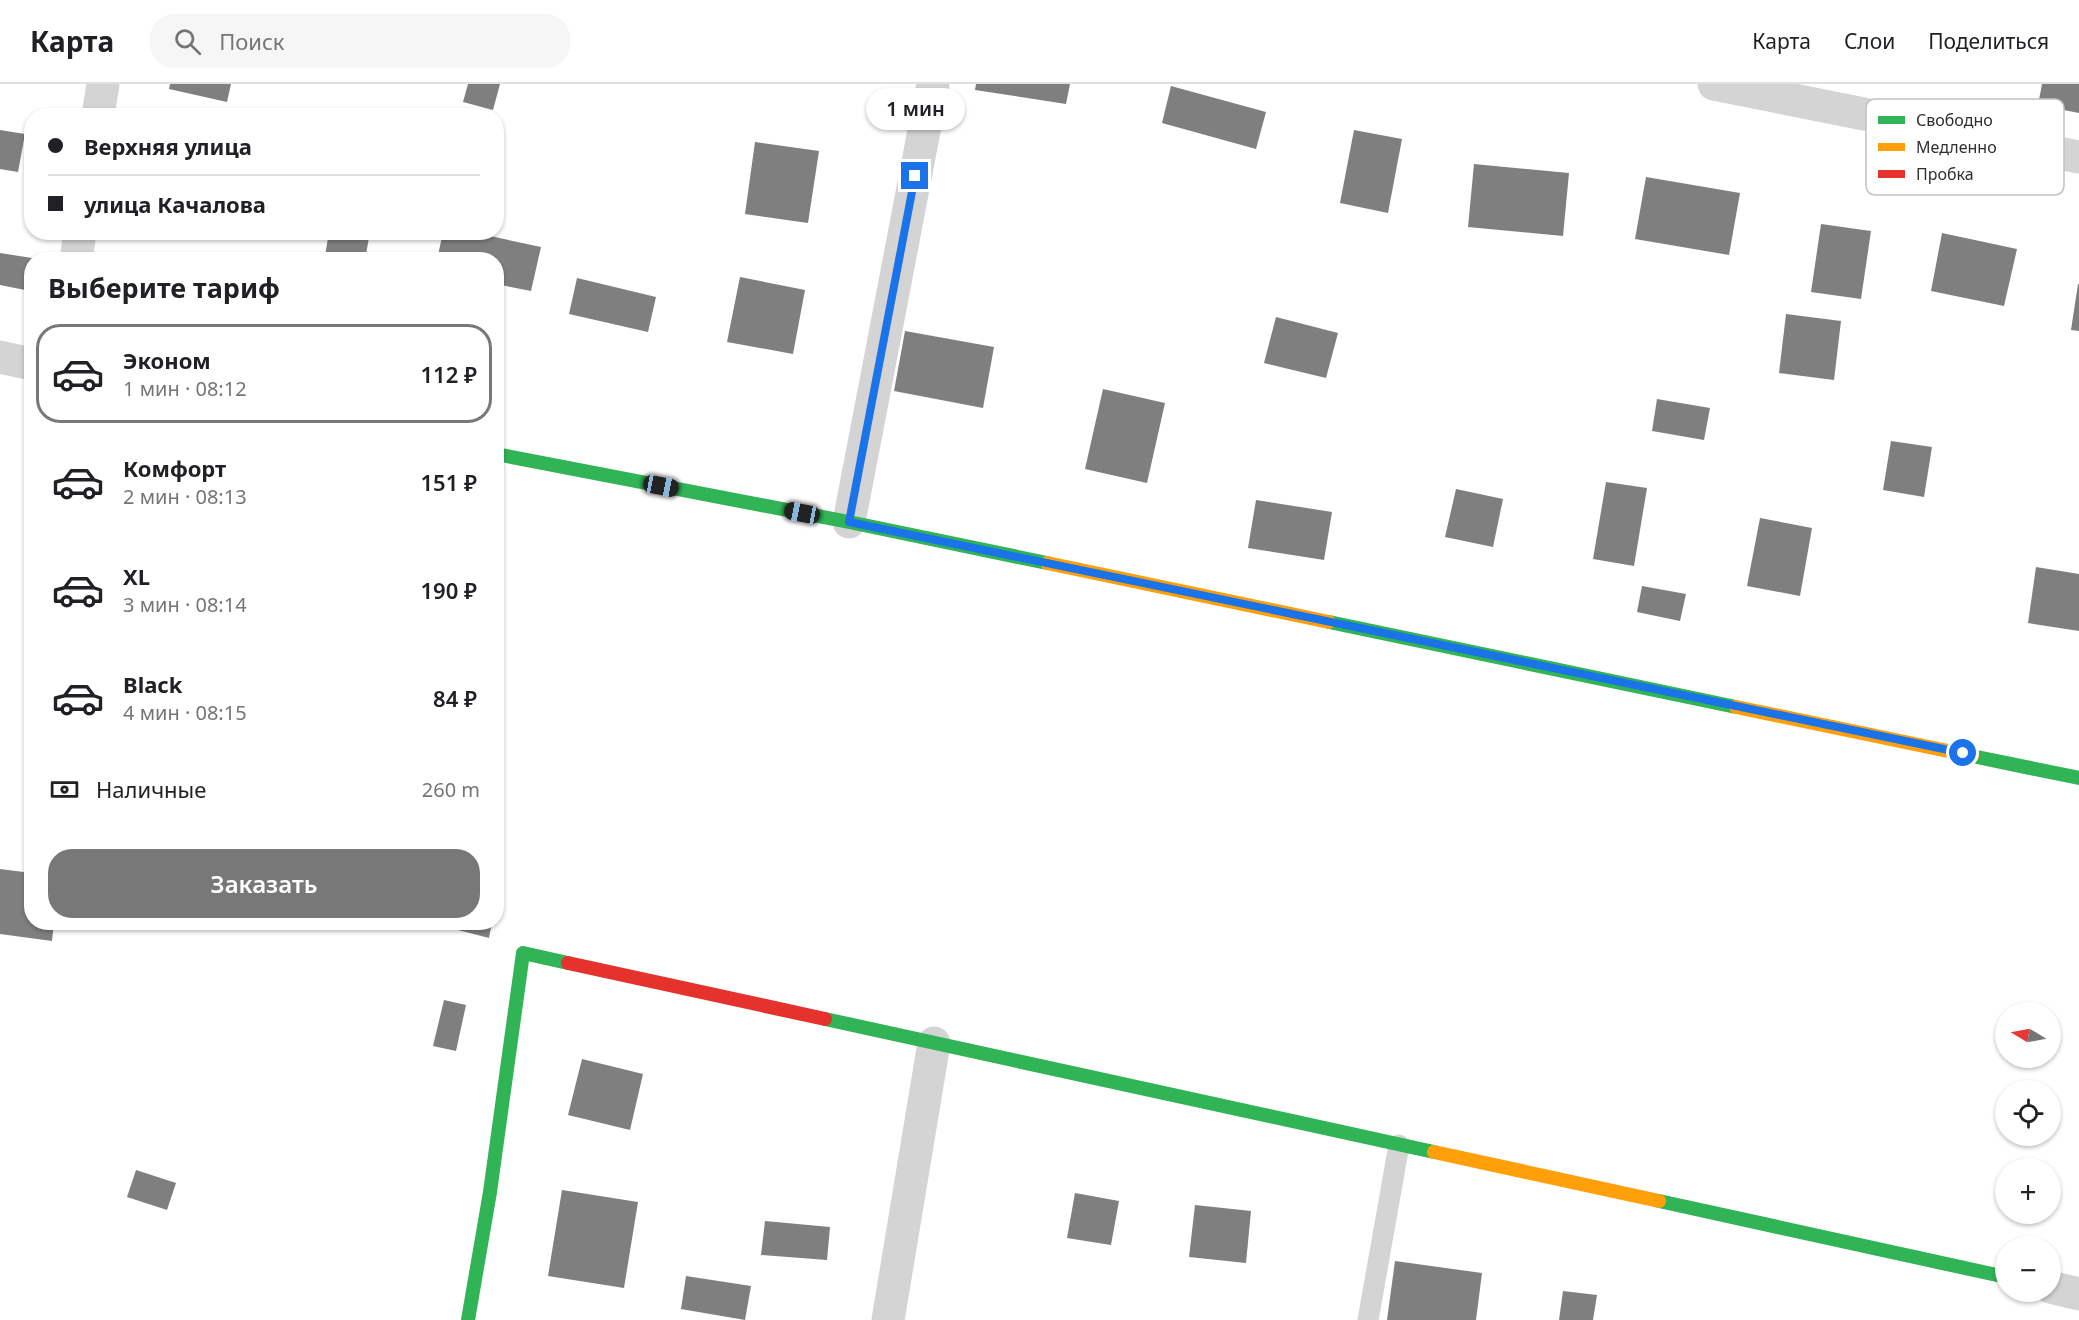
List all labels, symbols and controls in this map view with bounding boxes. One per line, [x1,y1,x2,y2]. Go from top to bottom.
search box [150,14,570,68]
text: Карта [30,22,114,60]
icon: search [171,25,204,58]
text: Поиск [219,26,285,56]
text: Карта [1752,27,1811,55]
text: Слои [1844,27,1895,55]
text: Поделиться [1928,27,2049,55]
callout: 1 мин [866,89,964,131]
text: 1 мин [886,95,945,122]
legend [1866,99,2064,195]
text: Свободно [1916,109,1993,131]
text: Верхняя улица [84,131,252,161]
text: Медленно [1916,136,1997,158]
route end [901,162,928,189]
text: Пробка [1916,163,1974,185]
text: улица Качалова [84,189,266,219]
text: Выберите тариф [48,269,280,306]
text: Эконом [123,345,211,375]
icon: car [51,347,105,401]
text: 112 ₽ [420,359,477,389]
text: 1 мин · 08:12 [123,375,247,402]
text: Комфорт [123,453,226,483]
icon: car [51,455,105,509]
text: 151 ₽ [420,467,477,497]
car [642,474,680,498]
text: 2 мин · 08:13 [123,483,247,510]
car [783,501,821,525]
text: XL [123,561,150,591]
icon: car [51,563,105,617]
text: 190 ₽ [420,575,477,605]
text: 3 мин · 08:14 [123,591,247,618]
text: Black [123,669,182,699]
icon: car [51,671,105,725]
text: 84 ₽ [433,683,477,713]
text: 4 мин · 08:15 [123,699,247,726]
route start [1949,739,1976,766]
icon: cash [48,773,81,806]
text: Наличные [96,774,206,804]
text: 260 m [422,776,480,803]
button: Заказать [48,849,480,918]
north arrow [1995,1002,2061,1068]
map controls [1995,1002,2061,1302]
button: locate [1995,1080,2061,1146]
button: + [1995,1158,2061,1224]
button: − [1995,1236,2061,1302]

